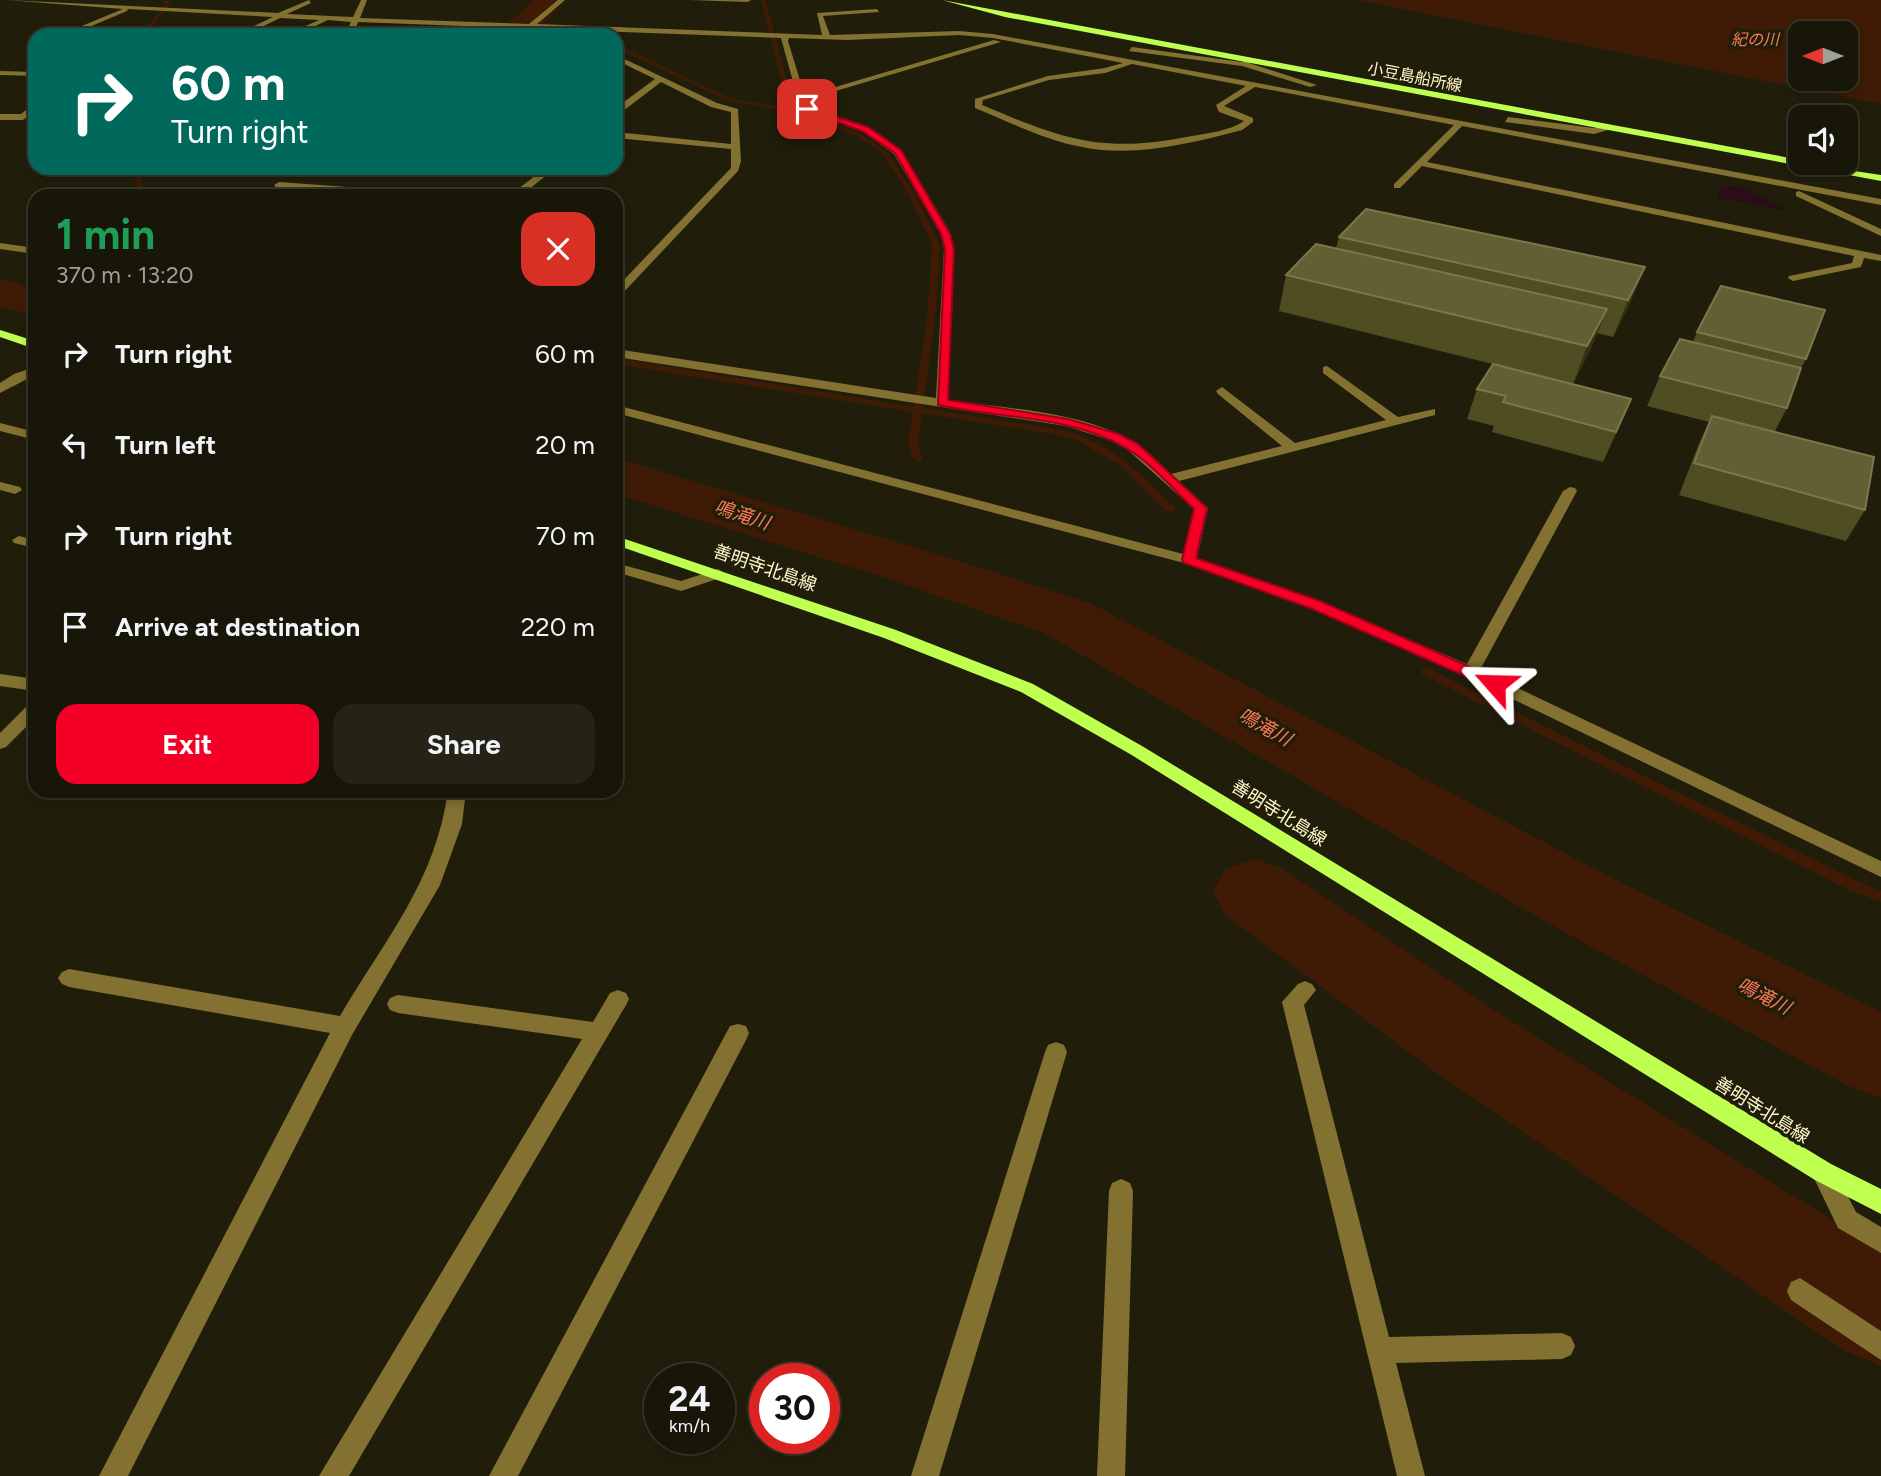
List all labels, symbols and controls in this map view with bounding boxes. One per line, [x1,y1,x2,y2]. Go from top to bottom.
north arrow [1788,21,1858,91]
map controls [1788,21,1858,175]
water label: 紀の川 [1731,30,1781,49]
text: 60 m [171,53,286,112]
icon: right [56,56,147,147]
street label: 小豆島船所線 [1366,59,1464,95]
pin [777,79,837,139]
icon: arrive [788,90,826,128]
button: sound [1788,105,1858,175]
text: Turn right [171,113,309,151]
text: 1 min [56,209,155,260]
button: close [521,212,595,286]
text: 370 m · 13:20 [56,261,194,289]
icon: right [56,335,94,373]
text: Turn right [115,338,232,370]
text: 60 m [535,338,595,370]
icon: left [56,426,94,464]
text: Turn left [115,429,216,461]
text: 20 m [535,429,595,461]
water label: 鳴滝川 [711,495,775,535]
icon: right [56,517,94,555]
text: Turn right [115,520,232,552]
text: 70 m [536,520,595,552]
street label: 善明寺北島線 [710,540,820,596]
icon: arrive [56,608,94,646]
text: Arrive at destination [115,611,360,643]
text: 220 m [521,611,595,643]
position arrow [1458,647,1532,721]
water label: 鳴滝川 [1234,703,1297,752]
button: Exit [56,704,319,784]
button: Share [333,704,595,784]
street label: 善明寺北島線 [1227,775,1331,851]
water label: 鳴滝川 [1733,973,1796,1020]
street label: 善明寺北島線 [1710,1072,1814,1148]
speed limit sign: 30 [749,1363,840,1454]
text: 24 [668,1378,711,1420]
text: km/h [669,1415,710,1437]

